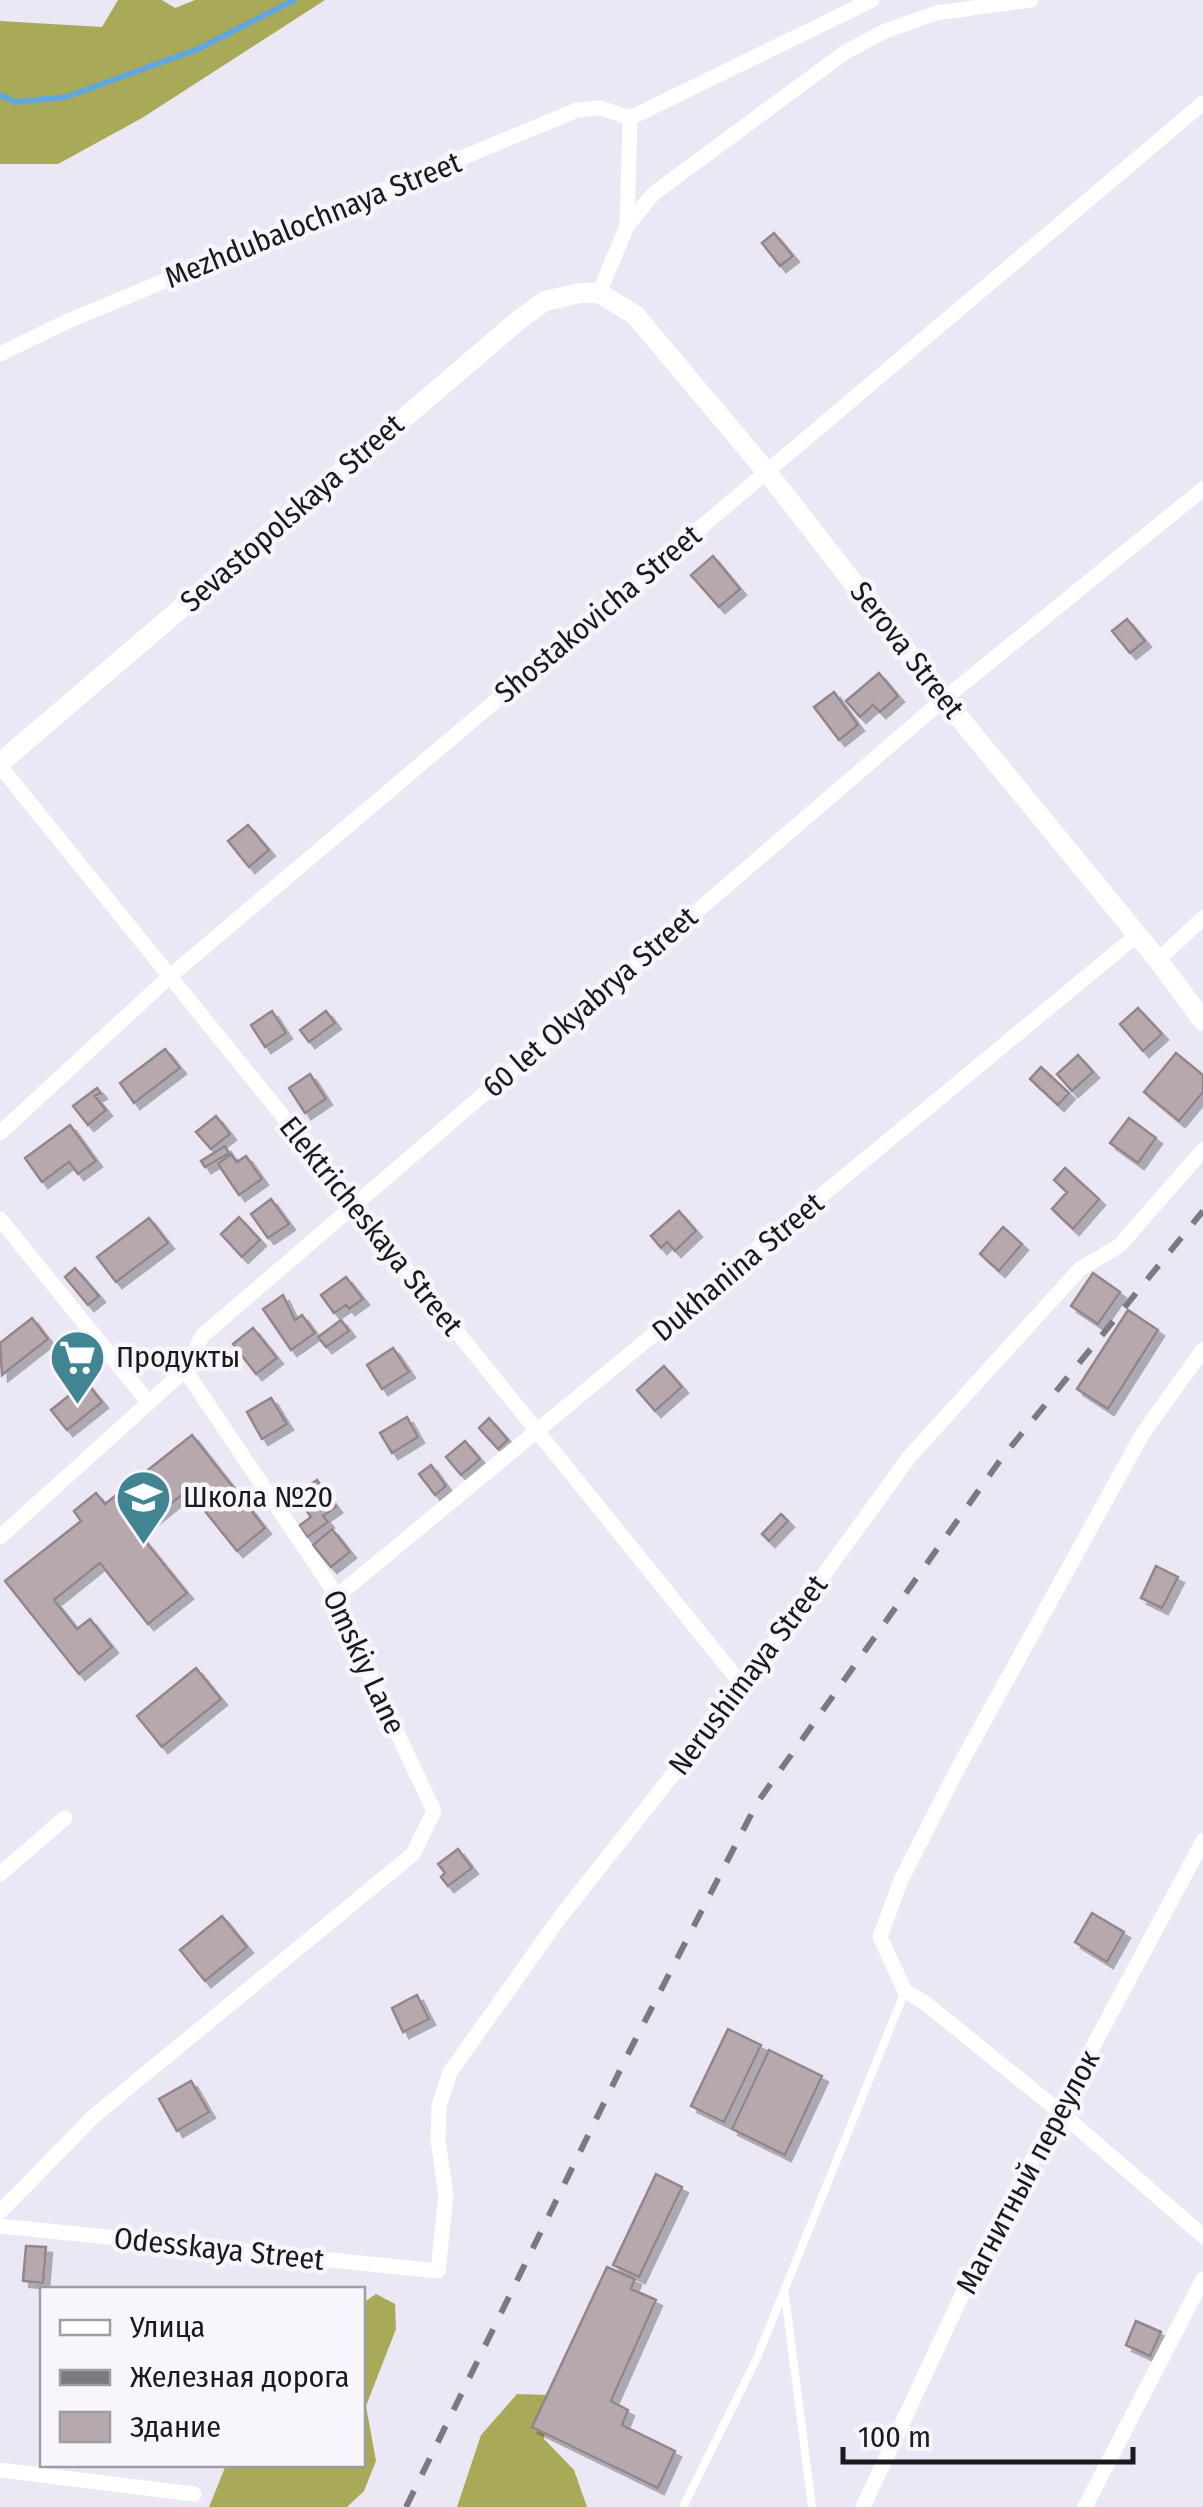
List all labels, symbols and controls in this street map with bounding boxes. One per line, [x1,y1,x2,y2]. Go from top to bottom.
street label: Mezhdubalochnaya Street [160,144,467,296]
street label: Sevastopolskaya Street [173,406,411,620]
street label: Shostakovicha Street [488,517,709,711]
street label: Serova Street [842,575,972,726]
street label: 60 let Okyabrya Street [475,899,705,1105]
street label: Elektricheskaya Street [272,1109,470,1343]
street label: Dukhanina Street [645,1185,831,1349]
supermarket icon: Продукты [47,1327,107,1406]
place label: Продукты [116,1339,240,1375]
school or university icon: Школа №20 [114,1467,174,1546]
place label: Школа №20 [183,1479,333,1515]
street label: Nerushimaya Street [661,1568,835,1782]
street label: Omskiy Lane [315,1584,413,1740]
street label: Магнитный переулок [949,2044,1107,2300]
street label: Odesskaya Street [112,2220,326,2278]
legend [40,2287,365,2467]
text: Улица [129,2309,205,2345]
text: Железная дорога [130,2359,350,2395]
scale bar [843,2402,1133,2464]
text: Здание [130,2409,221,2445]
text: 100 m [858,2419,931,2455]

